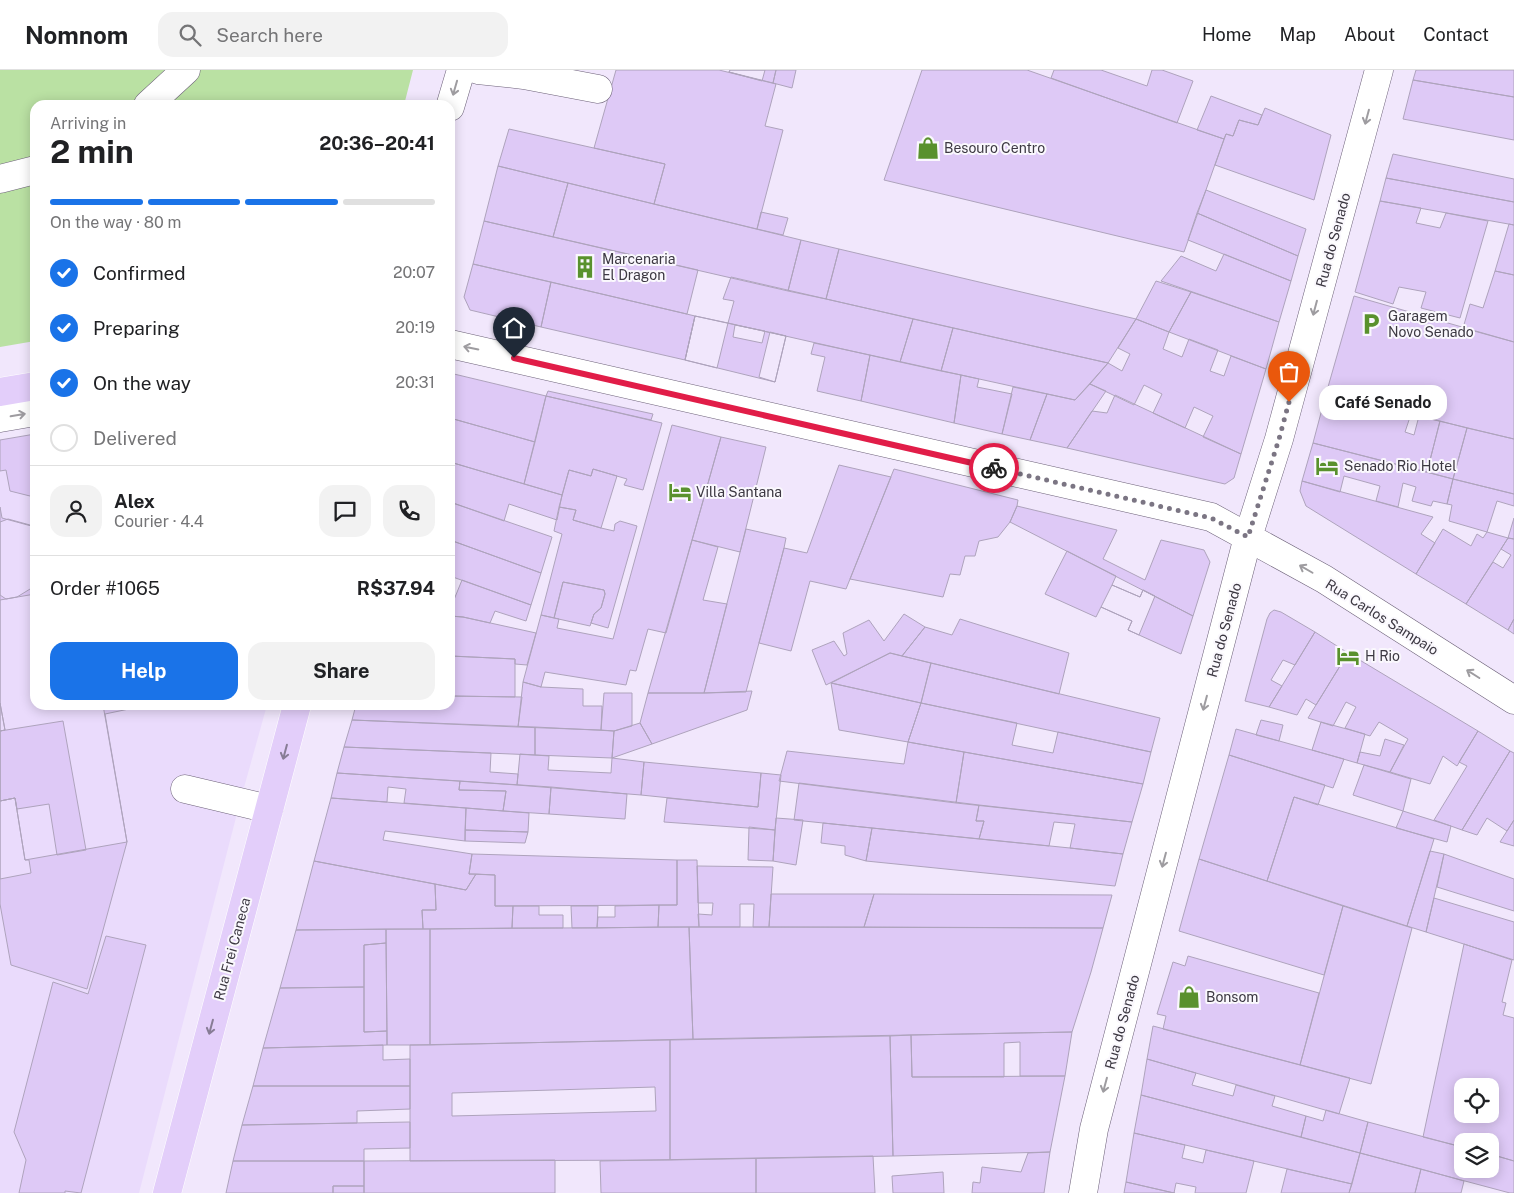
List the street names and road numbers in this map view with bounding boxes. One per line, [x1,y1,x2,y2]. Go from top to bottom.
street label: Rua do Senado [1313,191,1353,289]
street label: Rua Carlos Sampaio [1323,576,1441,658]
street label: Rua do Senado [1204,581,1244,679]
street label: Rua Frei Caneca [211,896,253,1002]
street label: Rua do Senado [1102,973,1142,1071]

